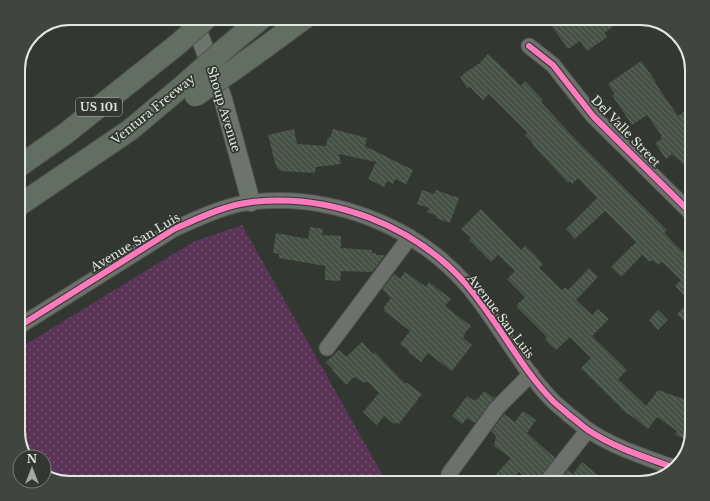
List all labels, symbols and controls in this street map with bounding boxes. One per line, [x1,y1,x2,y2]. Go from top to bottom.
street label: Shoup Avenue [204,64,244,154]
street label: Ventura Freeway [107,71,198,148]
street label: Del Valle Street [588,92,664,170]
road number: US 101 [76,98,122,116]
street label: Avenue San Luis [87,209,182,275]
street label: Avenue San Luis [464,270,538,361]
north arrow [12,449,52,489]
text: N [27,452,38,466]

